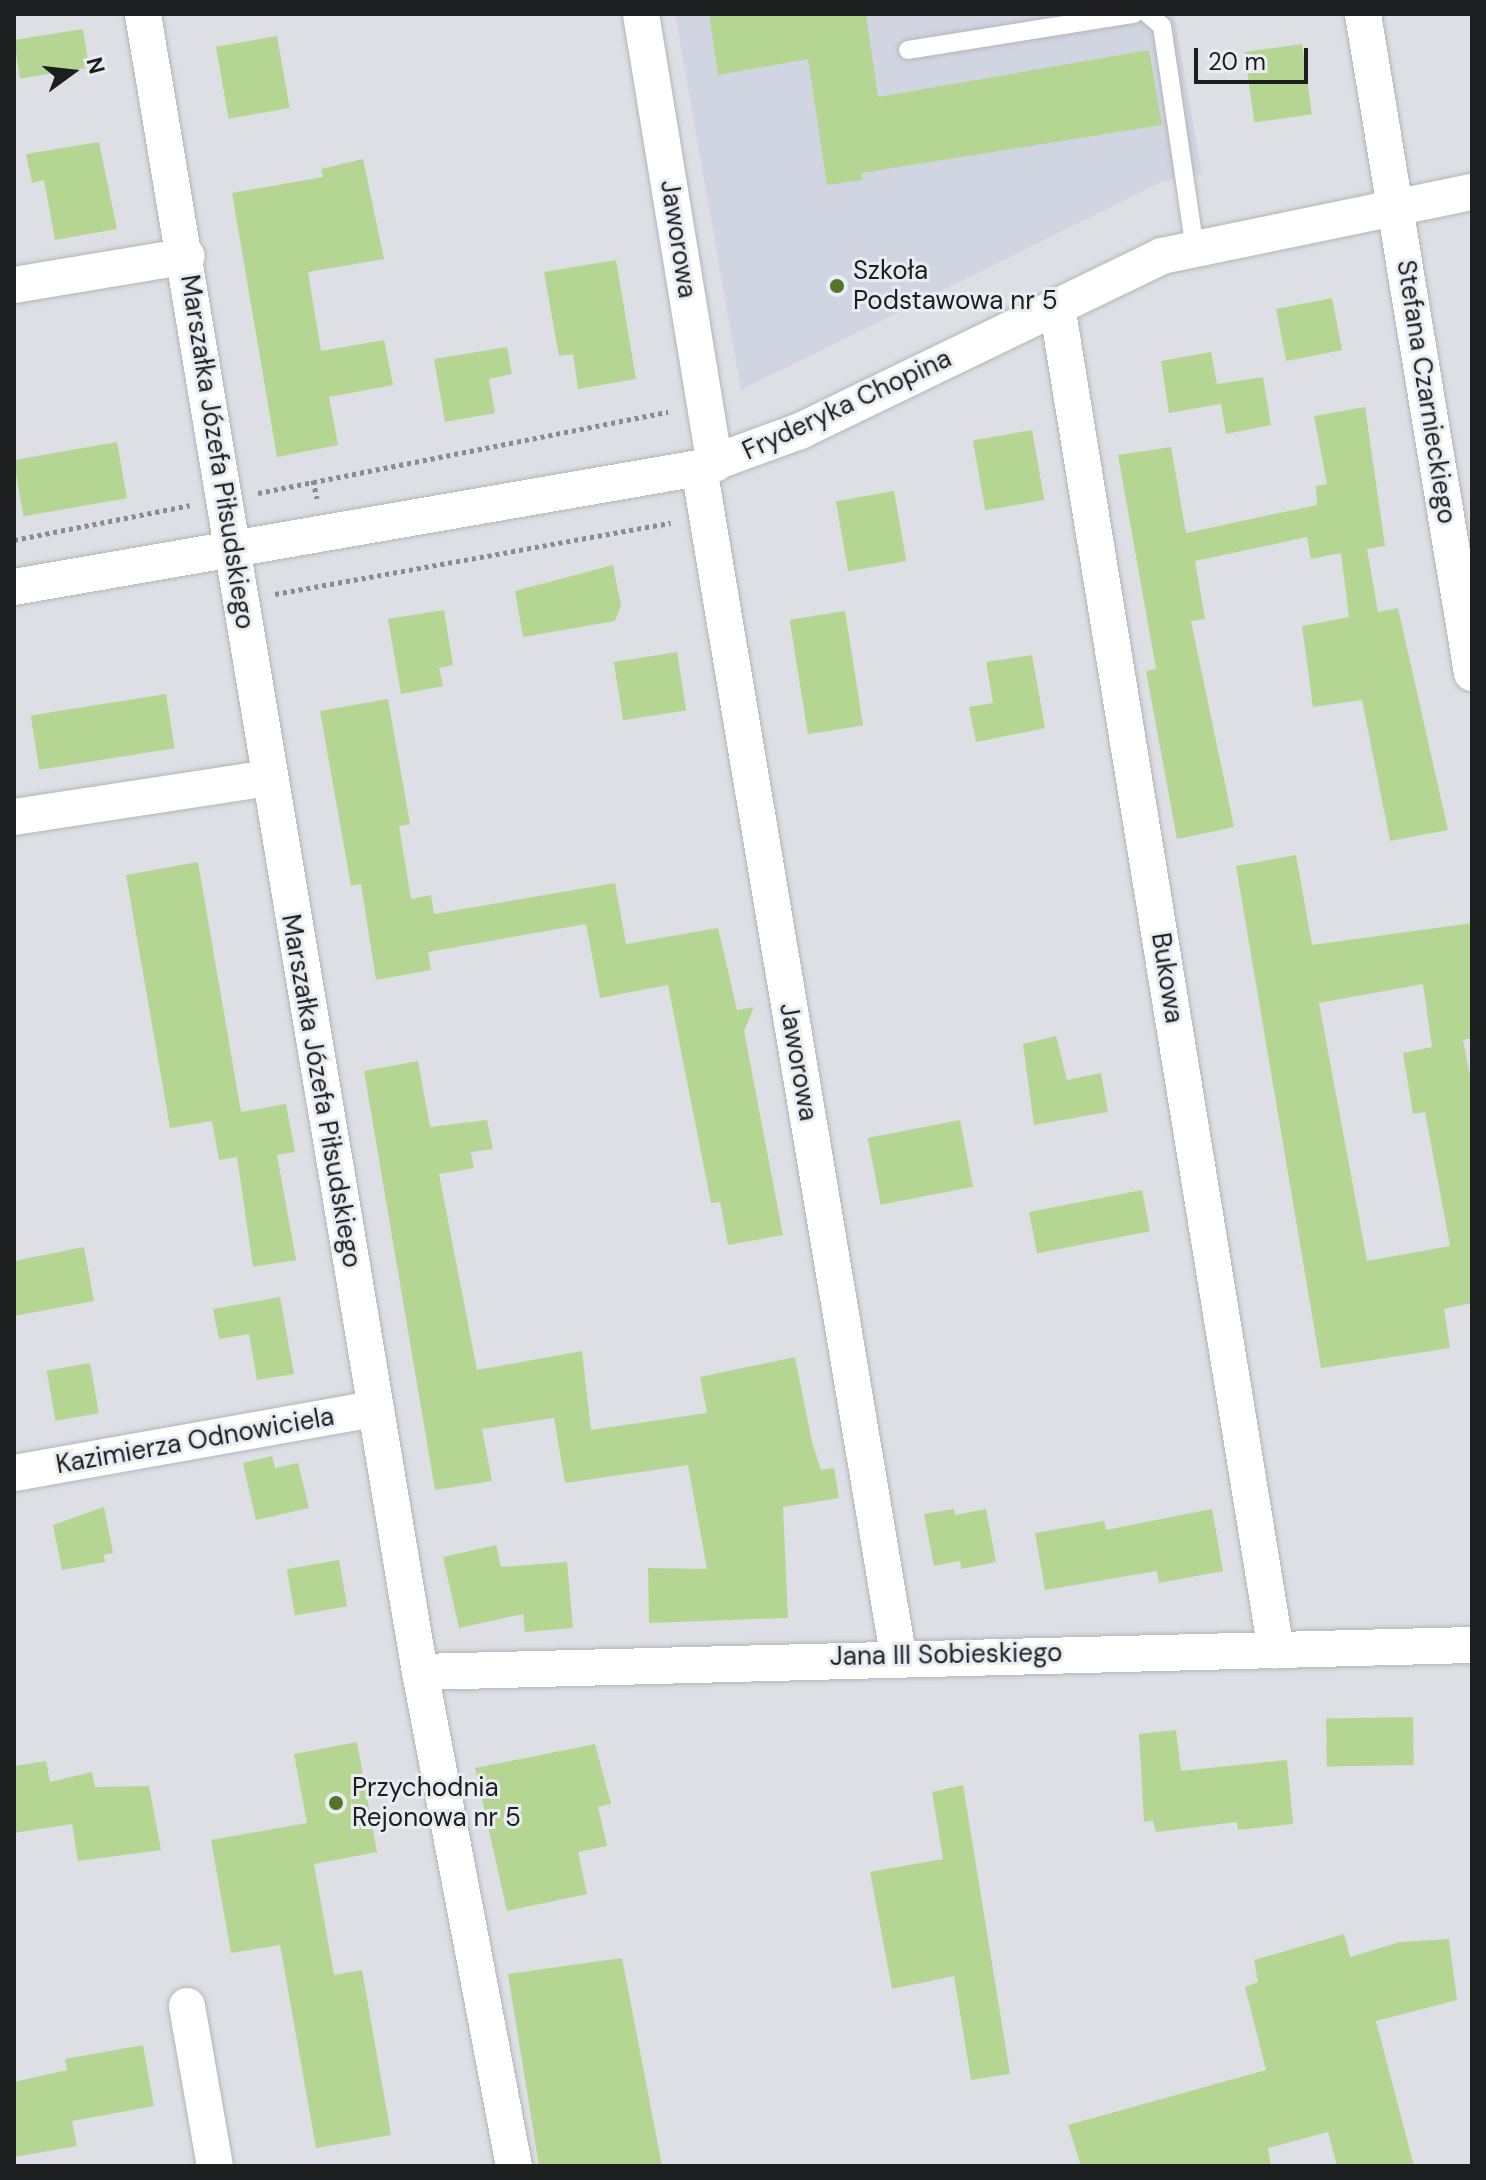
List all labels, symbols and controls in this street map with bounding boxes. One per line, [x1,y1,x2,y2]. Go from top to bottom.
north arrow [32,32,112,112]
scale bar [1198,32,1312,82]
text: 20 m [1208,46,1266,77]
text: N [80,54,112,77]
street label: Jaworowa [653,178,703,300]
place label: Szkoła Podstawowa nr 5 [853,255,1058,316]
street label: Stefana Czarnieckiego [1390,258,1462,526]
street label: Marszałka Józefa Piłsudskiego [174,273,260,631]
marker: Szkoła Podstawowa nr 5 [828,277,846,295]
street label: Fryderyka Chopina [738,343,956,467]
street label: Marszałka Józefa Piłsudskiego [275,912,367,1270]
street label: Bukowa [1144,931,1190,1025]
street label: Jaworowa [772,1001,824,1123]
street label: Kazimierza Odnowiciela [54,1401,336,1481]
street label: Jana III Sobieskiego [829,1637,1063,1673]
place label: Przychodnia Rejonowa nr 5 [352,1772,521,1834]
marker: Przychodnia Rejonowa nr 5 [327,1794,345,1812]

